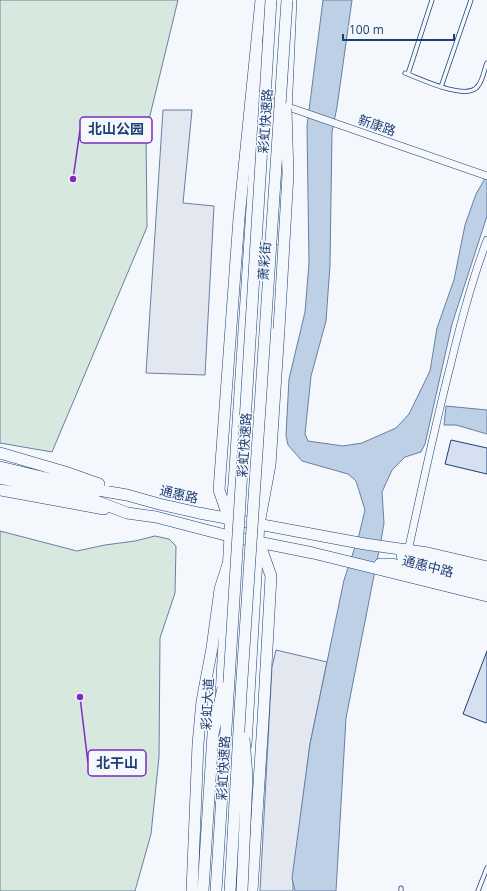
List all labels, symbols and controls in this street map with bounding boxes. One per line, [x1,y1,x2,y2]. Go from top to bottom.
scale bar [343,16,454,42]
text: 100 m [349,21,384,38]
street label: 彩虹快速路 [254,88,276,154]
street label: 新康路 [356,110,398,140]
callout: 北山公园 [80,117,152,143]
text: 北山公园 [88,119,144,138]
street label: 萧彩街 [254,241,274,281]
street label: 彩虹快速路 [233,412,255,478]
street label: 通惠路 [158,481,200,507]
street label: 通惠中路 [401,551,455,581]
street label: 彩虹大道 [197,678,217,730]
street label: 彩虹快速路 [212,735,234,801]
callout: 北干山 [88,750,146,776]
text: 北干山 [96,753,138,772]

